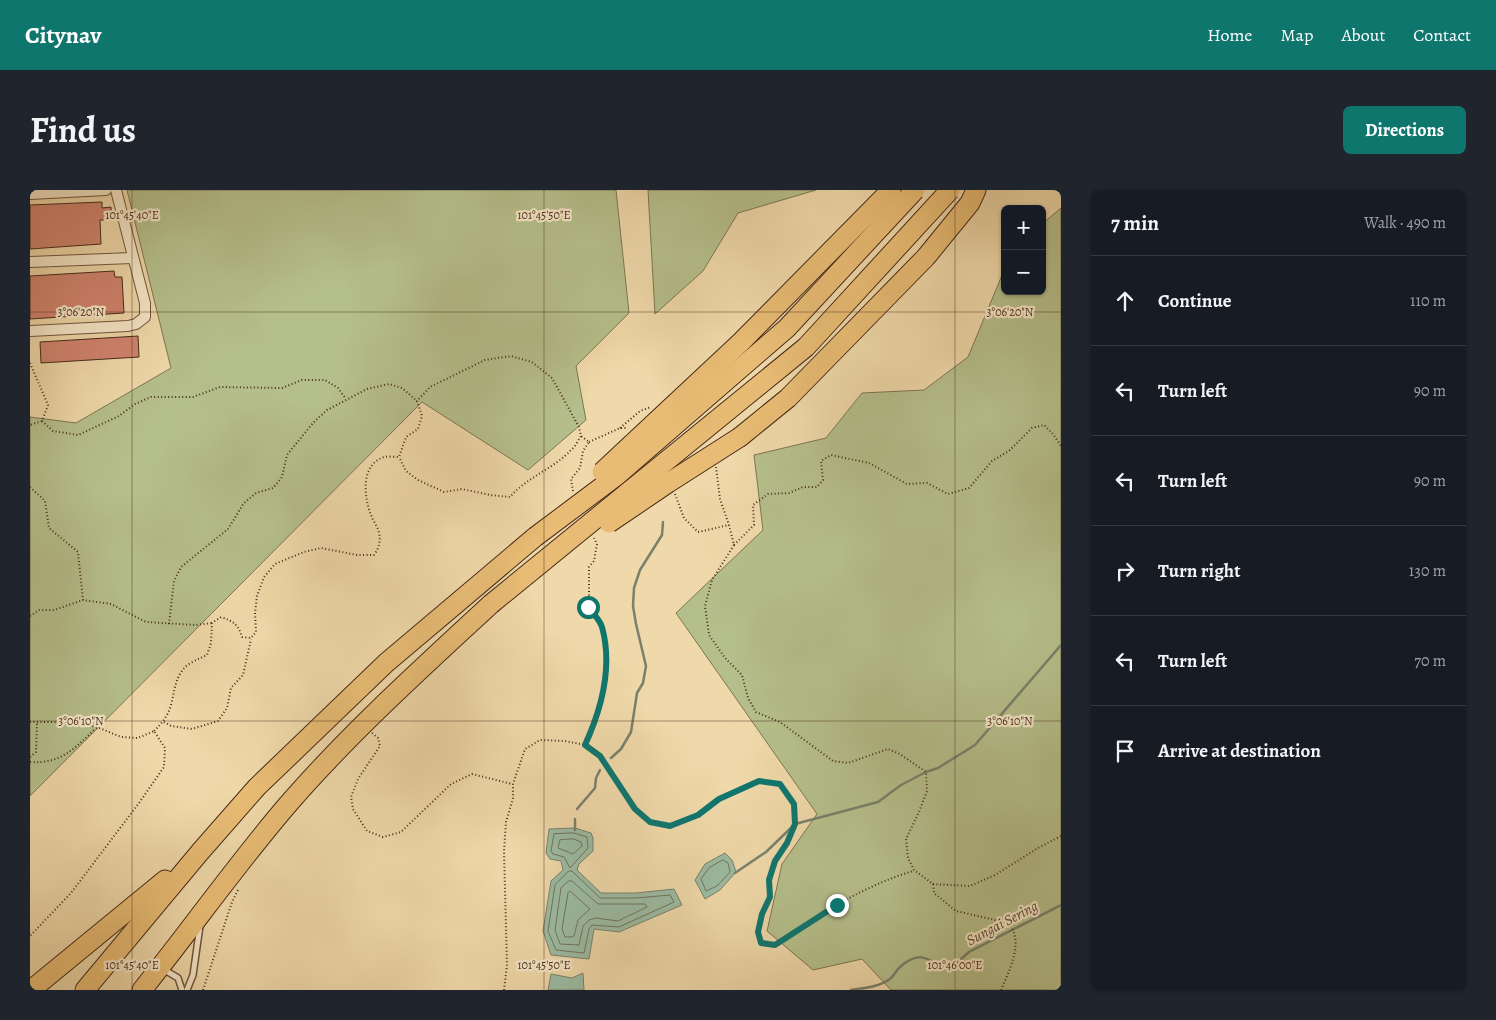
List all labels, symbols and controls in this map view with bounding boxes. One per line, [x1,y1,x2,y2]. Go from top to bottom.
text: Citynav [25,19,101,51]
text: Home [1207,23,1252,47]
text: Map [1280,23,1313,47]
text: About [1341,23,1385,47]
text: Contact [1413,23,1471,47]
text: Find us [30,106,136,154]
button: Directions [1343,106,1466,154]
map controls [1001,205,1046,295]
button: + [1001,205,1046,250]
text: 101°45'40"E [105,207,159,223]
text: 101°45'50"E [517,207,571,223]
text: 7 min [1111,209,1159,237]
text: Walk · 490 m [1364,212,1446,234]
button: − [1001,250,1046,295]
icon: ahead [1111,287,1139,315]
text: Continue [1158,288,1232,314]
text: 110 m [1410,290,1446,312]
text: 3°06'20"N [58,304,105,320]
text: 3°06'20"N [987,304,1034,320]
icon: left [1111,377,1139,405]
text: Turn left [1158,378,1227,404]
text: 90 m [1414,380,1446,402]
icon: left [1111,467,1139,495]
text: Turn left [1158,468,1227,494]
text: 90 m [1414,470,1446,492]
icon: right [1111,557,1139,585]
text: Turn right [1158,558,1240,584]
text: 130 m [1409,560,1446,582]
route start [577,596,600,619]
icon: left [1111,647,1139,675]
text: Turn left [1158,648,1227,674]
text: 70 m [1414,650,1446,672]
text: 3°06'10"N [58,713,104,729]
text: 3°06'10"N [987,713,1033,729]
icon: arrive [1111,737,1139,765]
text: Arrive at destination [1158,738,1321,764]
route end [826,894,849,917]
water label: Sungai Sering [963,896,1042,950]
text: 101°45'40"E [105,957,159,973]
text: 101°45'50"E [517,957,571,973]
text: 101°46'00"E [928,957,982,973]

